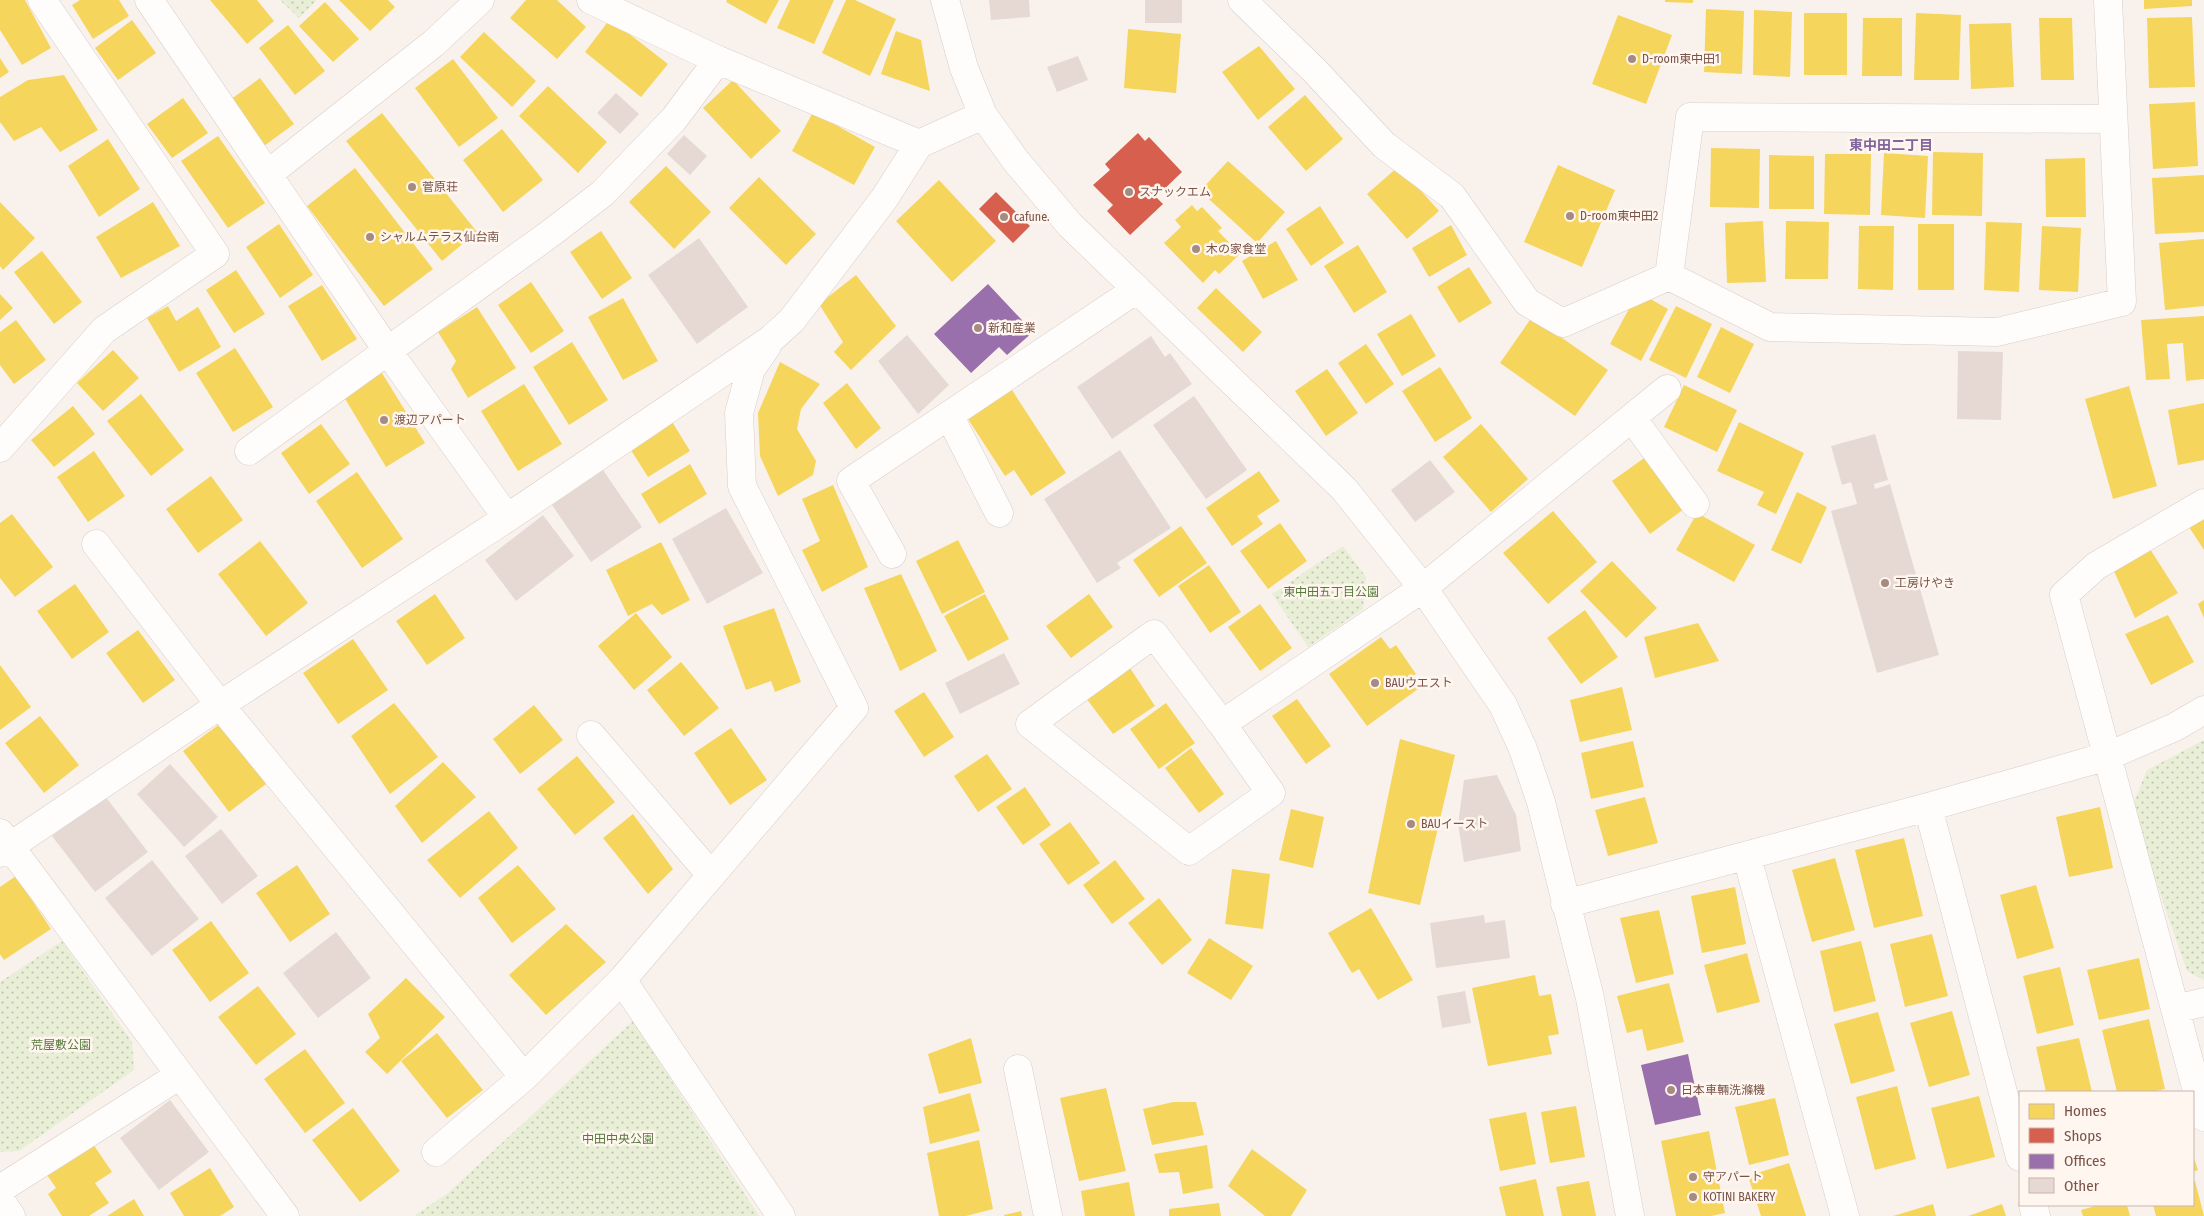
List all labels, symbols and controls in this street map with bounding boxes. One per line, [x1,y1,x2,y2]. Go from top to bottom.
place label: D-room東中田1 [1642,52,1720,66]
marker: D-room東中田1 [1626,53,1638,65]
district label: 東中田二丁目 [1849,137,1933,154]
place label: 菅原荘 [422,180,458,194]
marker: 菅原荘 [406,181,418,193]
place label: スナックエム [1139,185,1211,199]
marker: スナックエム [1123,186,1135,198]
place label: D-room東中田2 [1580,209,1658,223]
place label: cafune. [1014,210,1050,224]
marker: D-room東中田2 [1564,210,1576,222]
marker: cafune. [998,211,1010,223]
place label: シャルムテラス仙台南 [380,230,500,244]
marker: シャルムテラス仙台南 [364,231,376,243]
place label: 木の家食堂 [1206,242,1266,256]
marker: 木の家食堂 [1190,243,1202,255]
place label: 新和産業 [988,321,1036,335]
marker: 新和産業 [972,322,984,334]
place label: 渡辺アパート [394,413,466,427]
marker: 渡辺アパート [378,414,390,426]
place label: 工房けやき [1895,576,1955,590]
marker: 工房けやき [1879,577,1891,589]
park label: 東中田五丁目公園 [1283,585,1379,599]
place label: BAUウエスト [1385,676,1453,690]
marker: BAUウエスト [1369,677,1381,689]
place label: BAUイースト [1421,817,1488,831]
marker: BAUイースト [1405,818,1417,830]
park label: 荒屋敷公園 [31,1038,91,1052]
place label: 日本車輛洗滌機 [1681,1083,1765,1097]
marker: 日本車輛洗滌機 [1665,1084,1677,1096]
legend [2019,1091,2194,1206]
text: Homes [2064,1102,2106,1120]
text: Shops [2064,1127,2102,1145]
park label: 中田中央公園 [582,1132,654,1146]
text: Offices [2064,1152,2106,1170]
place label: 守アパート [1703,1170,1763,1184]
marker: 守アパート [1687,1171,1699,1183]
text: Other [2064,1177,2100,1195]
place label: KOTINI BAKERY [1703,1190,1775,1204]
marker: KOTINI BAKERY [1687,1191,1699,1203]

